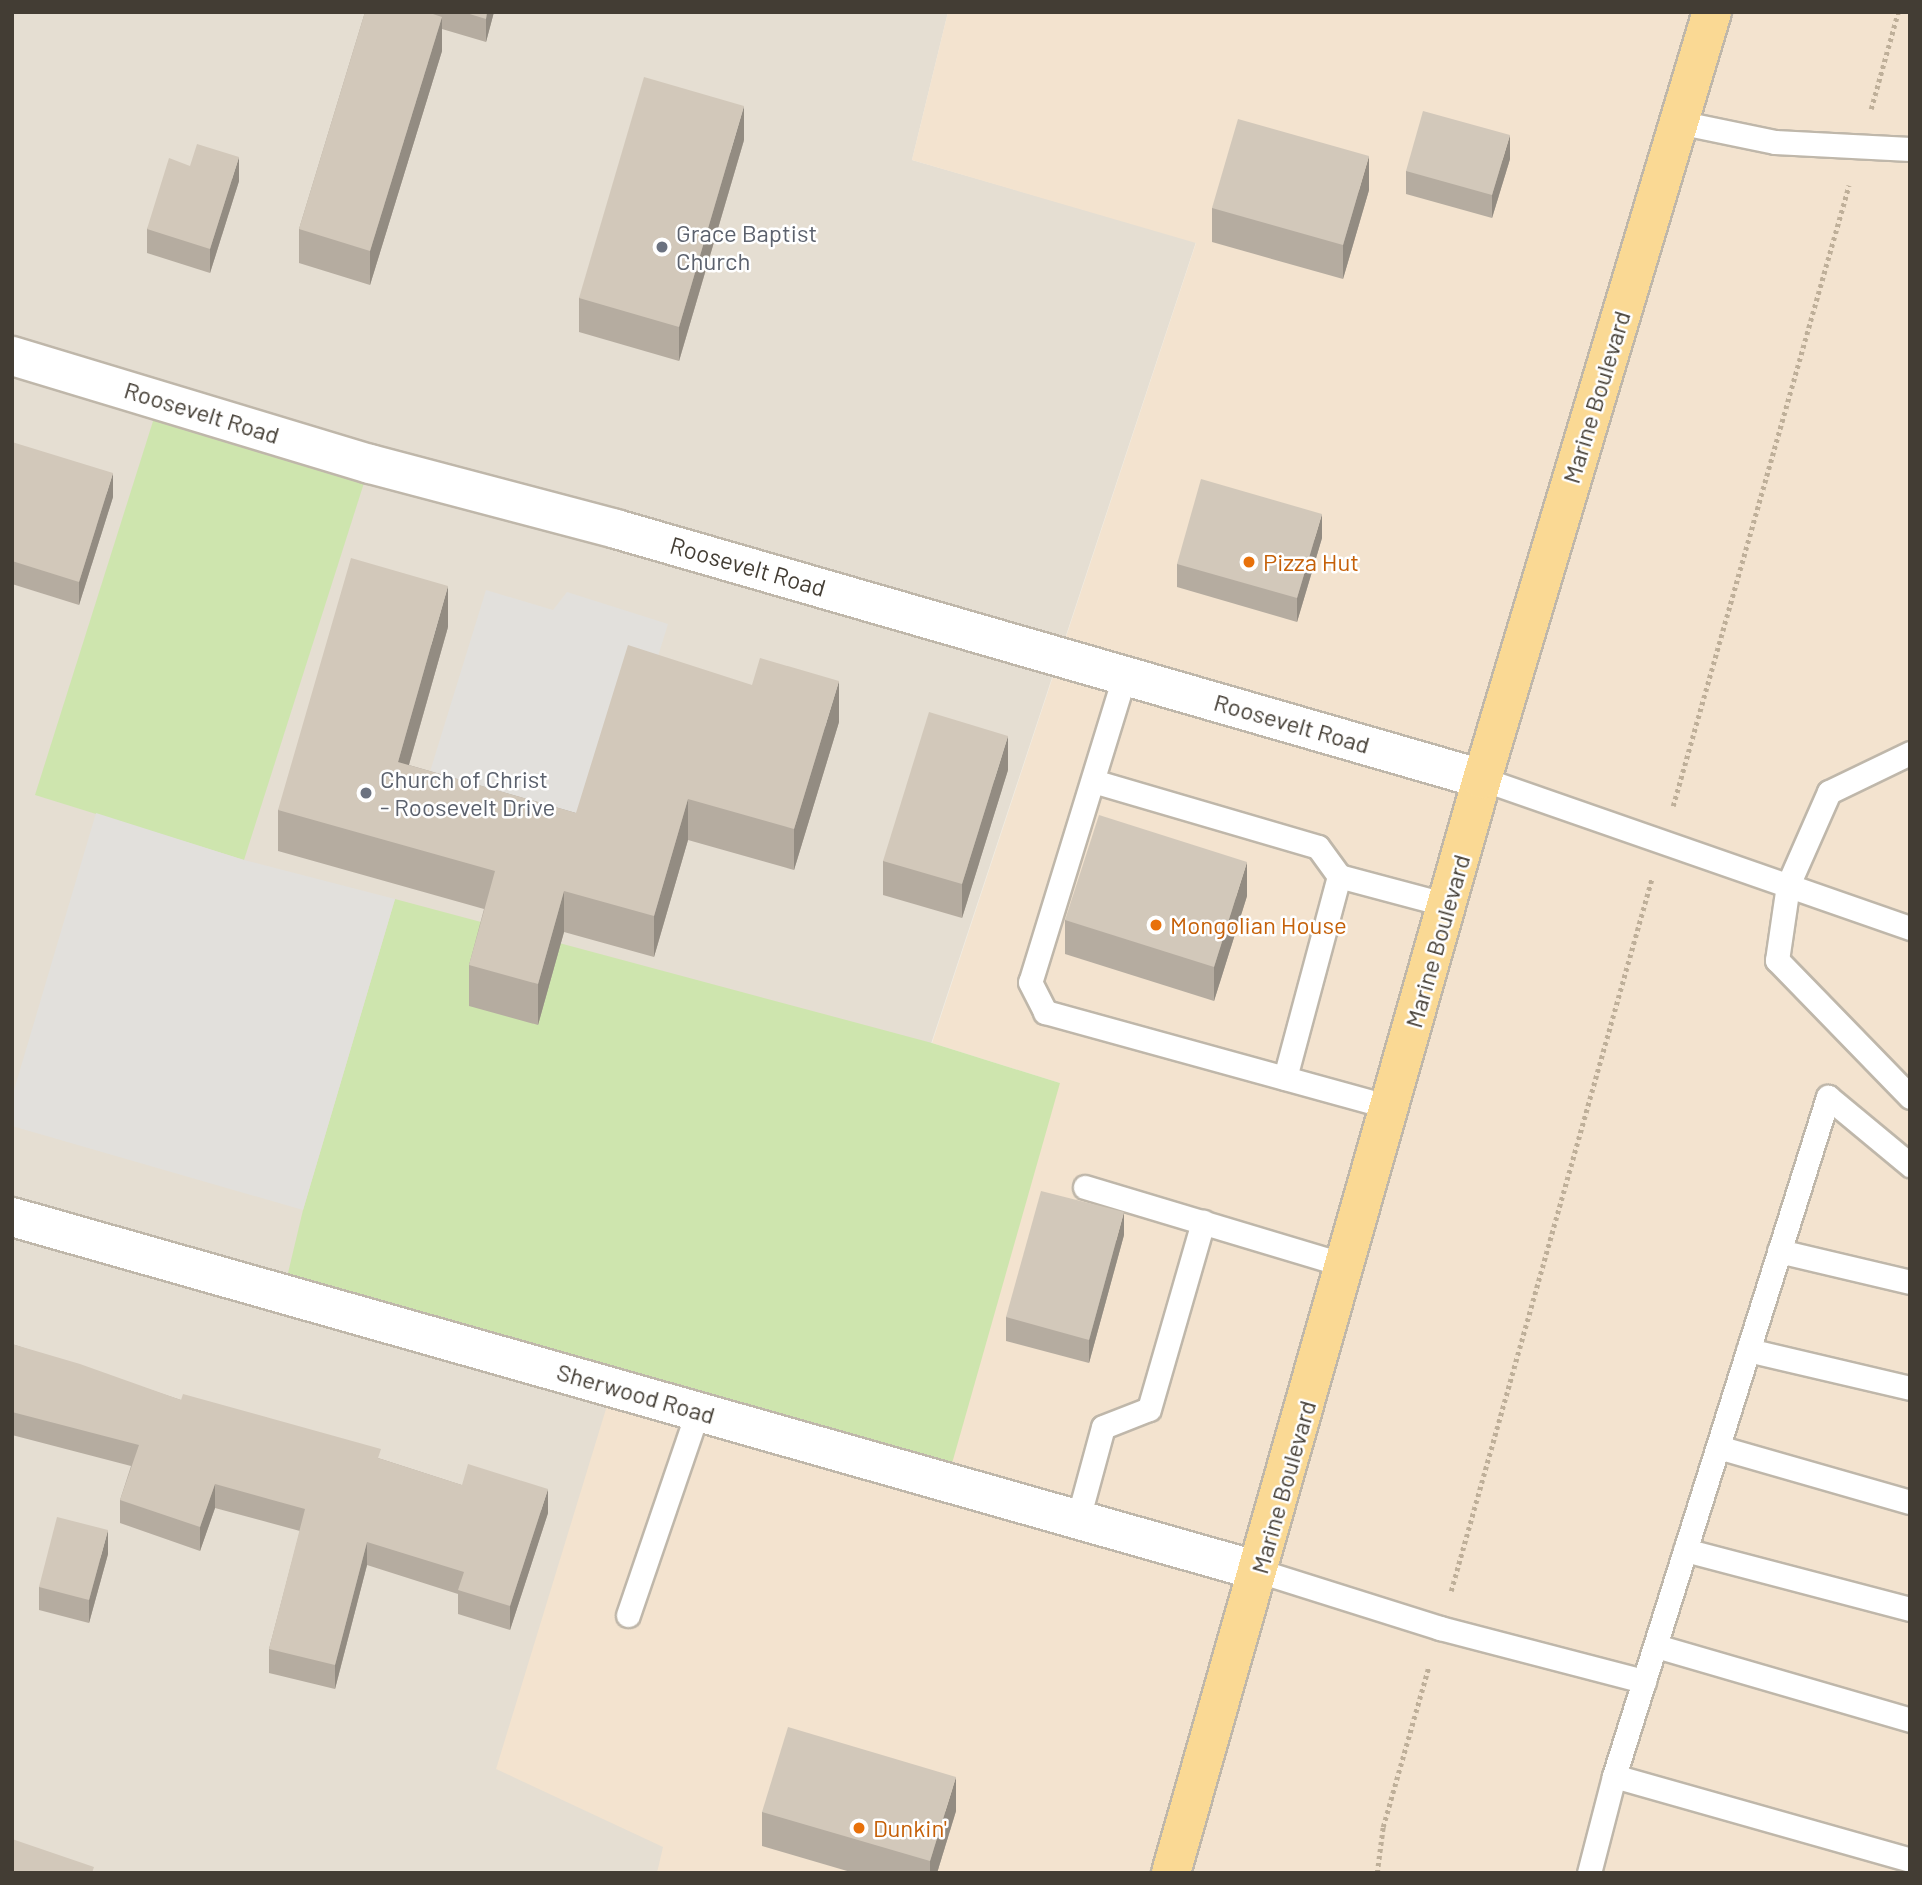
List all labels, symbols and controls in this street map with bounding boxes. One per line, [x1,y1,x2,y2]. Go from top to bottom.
place label: Grace Baptist Church [676,219,817,275]
marker: Grace Baptist Church [654,239,670,255]
street label: Marine Boulevard [1556,307,1636,487]
street label: Roosevelt Road [121,375,283,449]
street label: Roosevelt Road [667,530,829,602]
place label: Pizza Hut [1263,548,1359,576]
marker: Pizza Hut [1241,554,1257,570]
street label: Roosevelt Road [1211,687,1373,759]
place label: Church of Christ - Roosevelt Drive [380,765,555,821]
marker: Church of Christ - Roosevelt Drive [358,785,374,801]
street label: Marine Boulevard [1399,851,1475,1031]
place label: Mongolian House [1170,911,1347,939]
marker: Mongolian House [1148,917,1164,933]
street label: Sherwood Road [554,1357,718,1429]
street label: Marine Boulevard [1245,1397,1321,1577]
place label: Dunkin' [873,1814,947,1842]
marker: Dunkin' [851,1820,867,1836]

